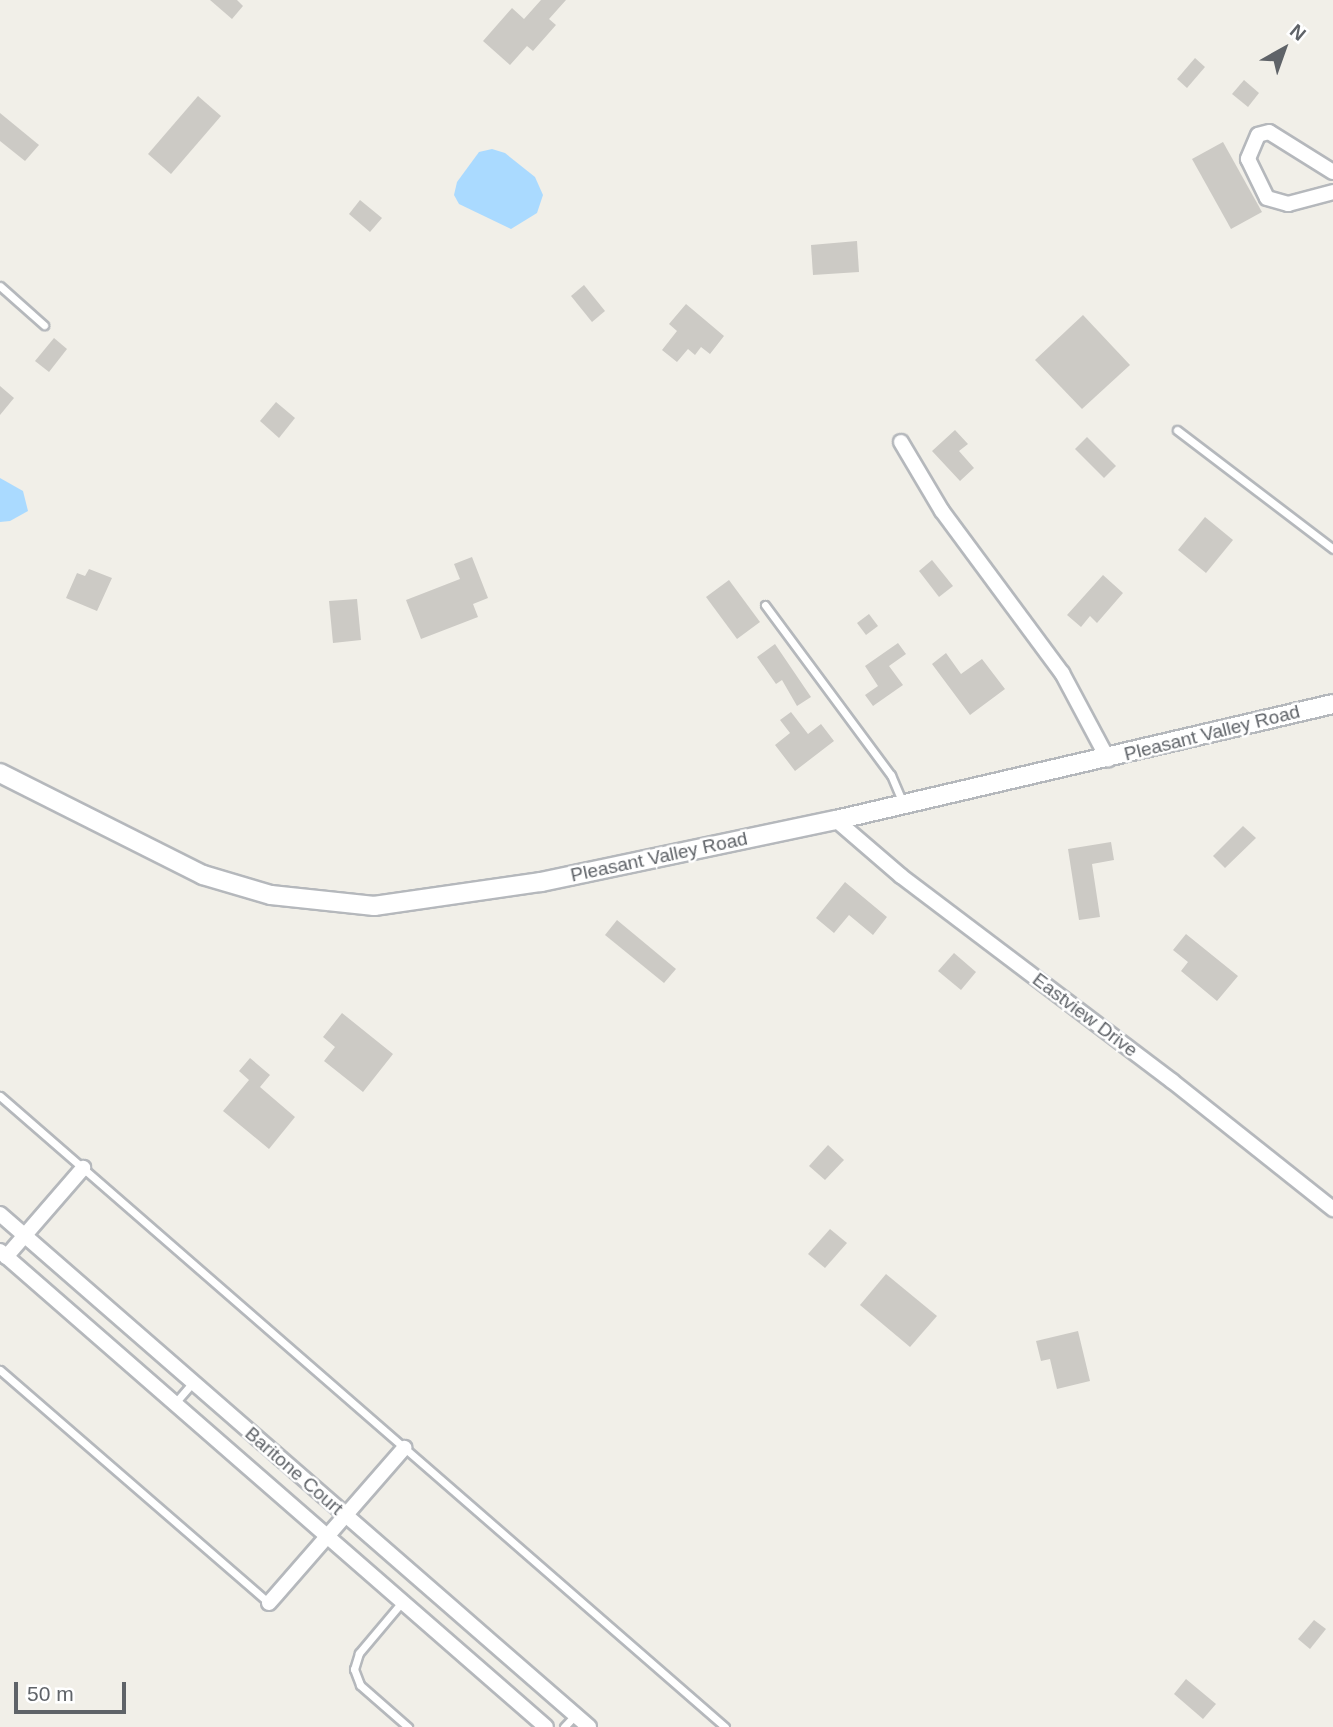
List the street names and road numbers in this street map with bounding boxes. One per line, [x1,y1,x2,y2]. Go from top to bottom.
street label: Pleasant Valley Road [1122,700,1302,766]
street label: Pleasant Valley Road [568,827,750,887]
street label: Eastview Drive [1028,968,1142,1062]
street label: Baritone Court [240,1422,348,1520]

